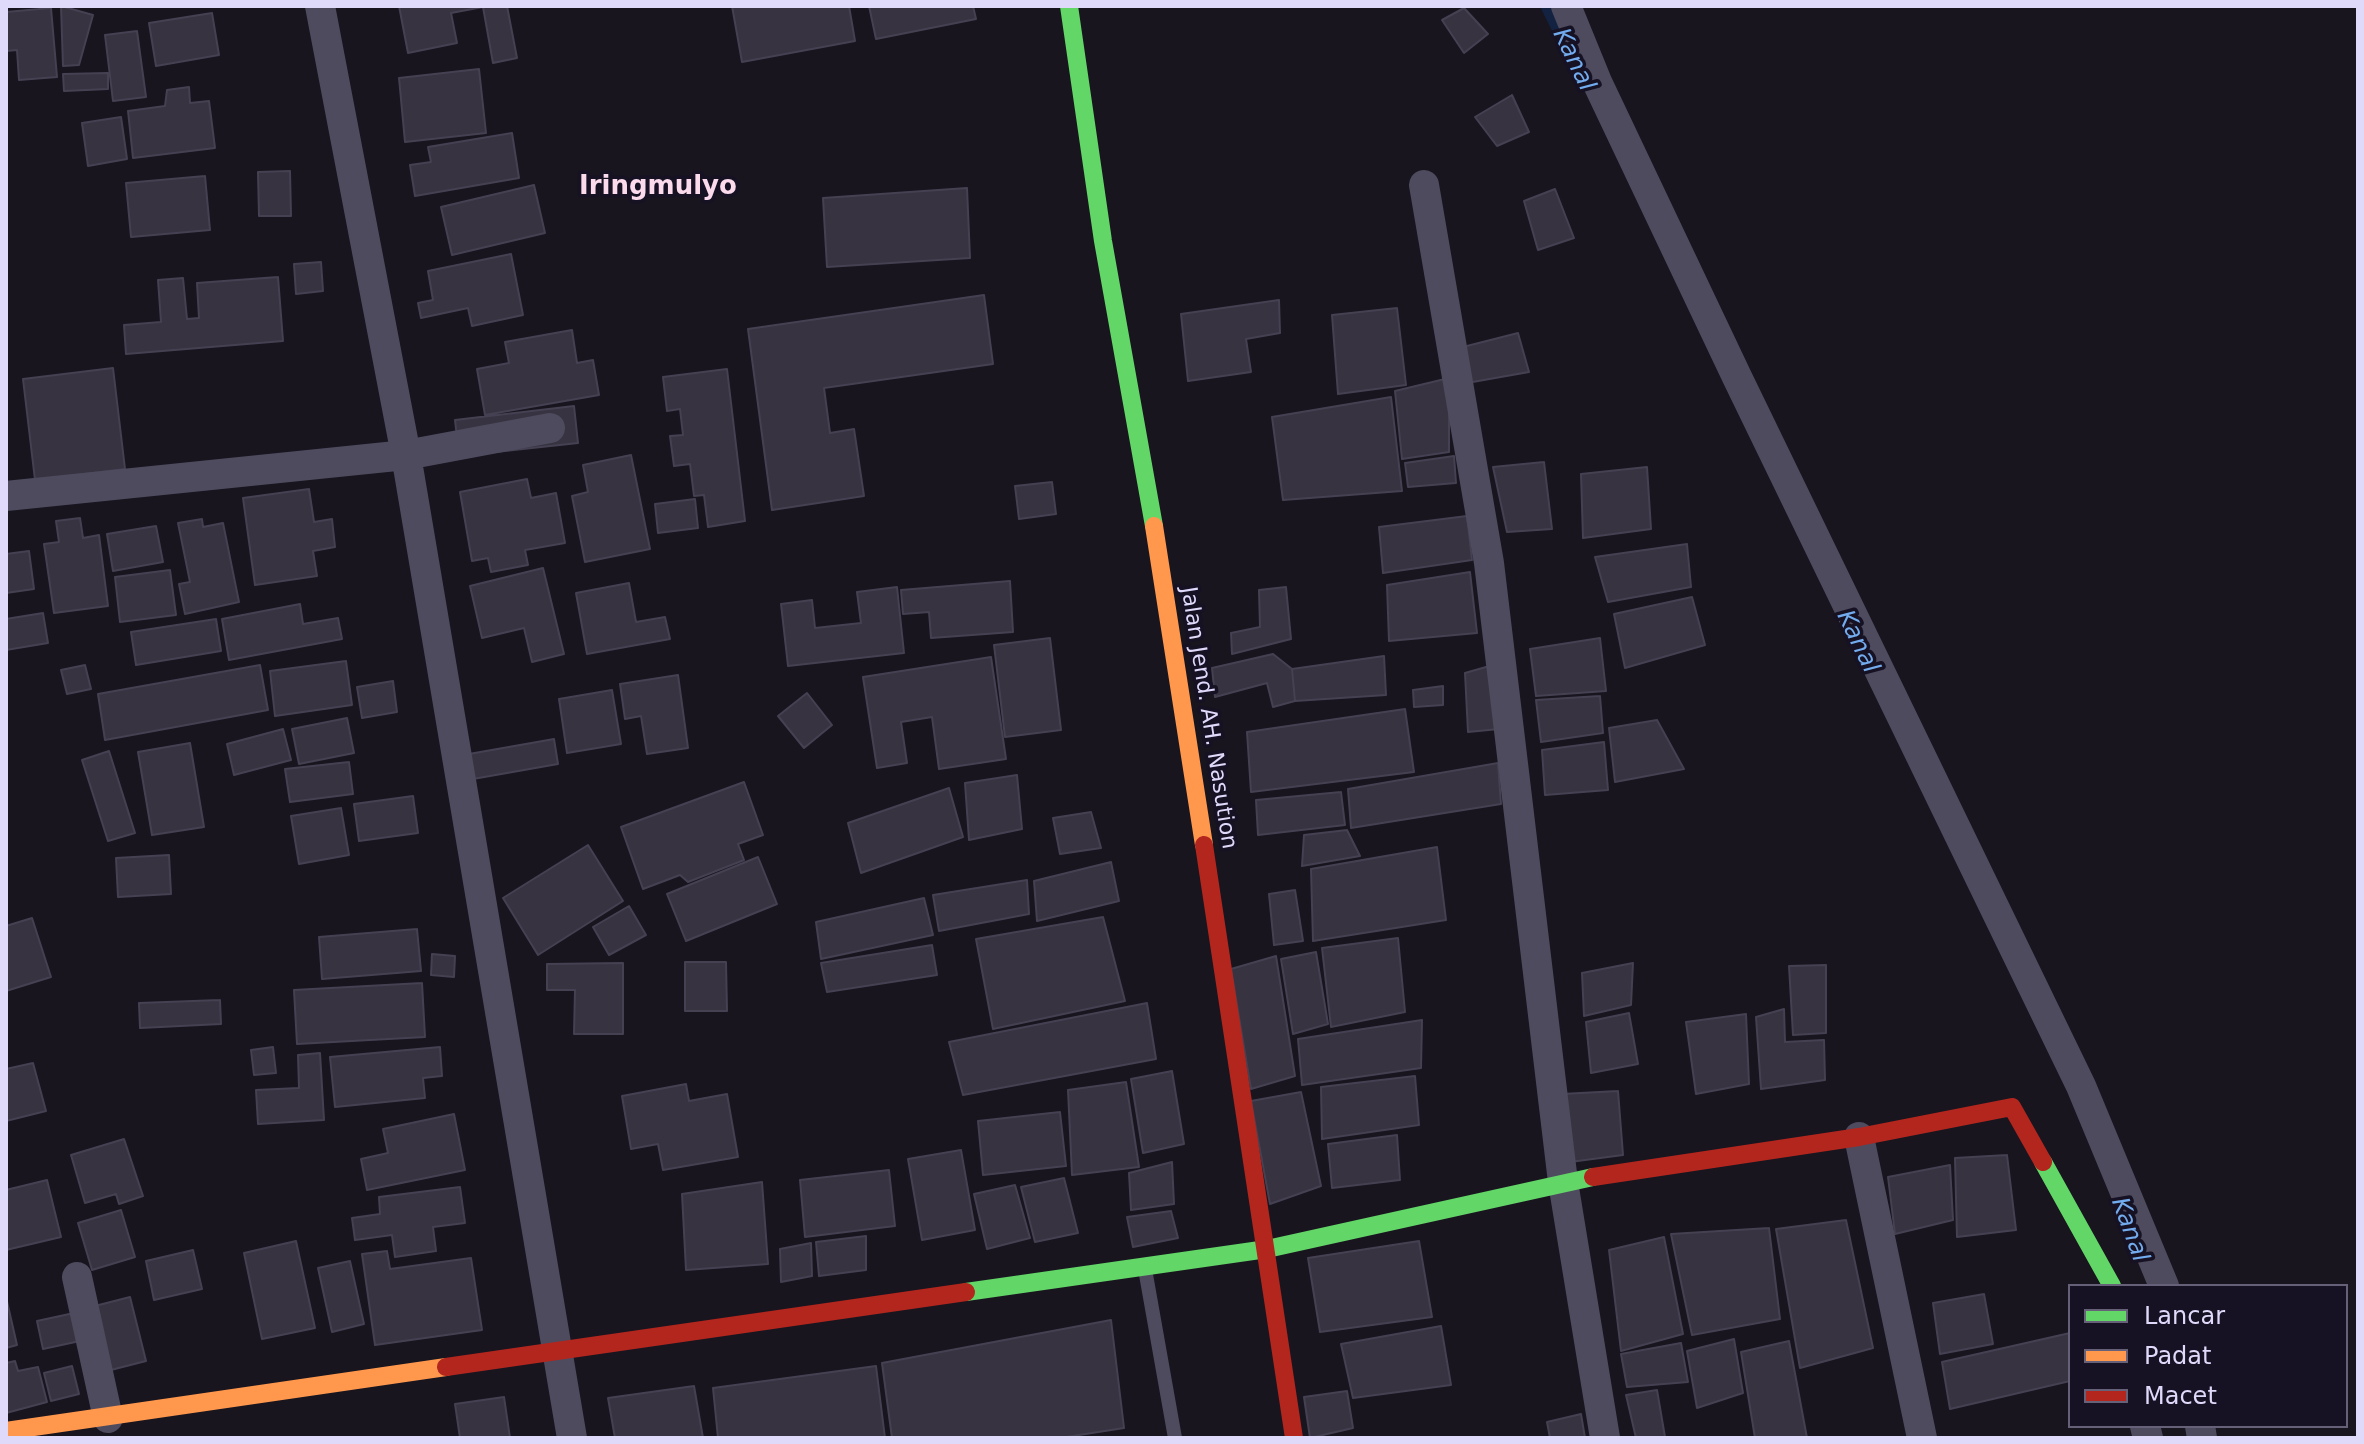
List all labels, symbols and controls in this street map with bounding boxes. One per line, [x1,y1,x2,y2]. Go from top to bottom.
water label: Kanal [1546,24,1600,96]
district label: Iringmulyo [579,171,737,203]
street label: Jalan Jend. AH. Nasution [1174,585,1242,851]
water label: Kanal [1830,606,1884,678]
water label: Kanal [2104,1194,2154,1266]
legend [2068,1284,2348,1428]
text: Lancar [2144,1302,2225,1330]
text: Padat [2144,1342,2211,1370]
text: Macet [2144,1382,2217,1410]

